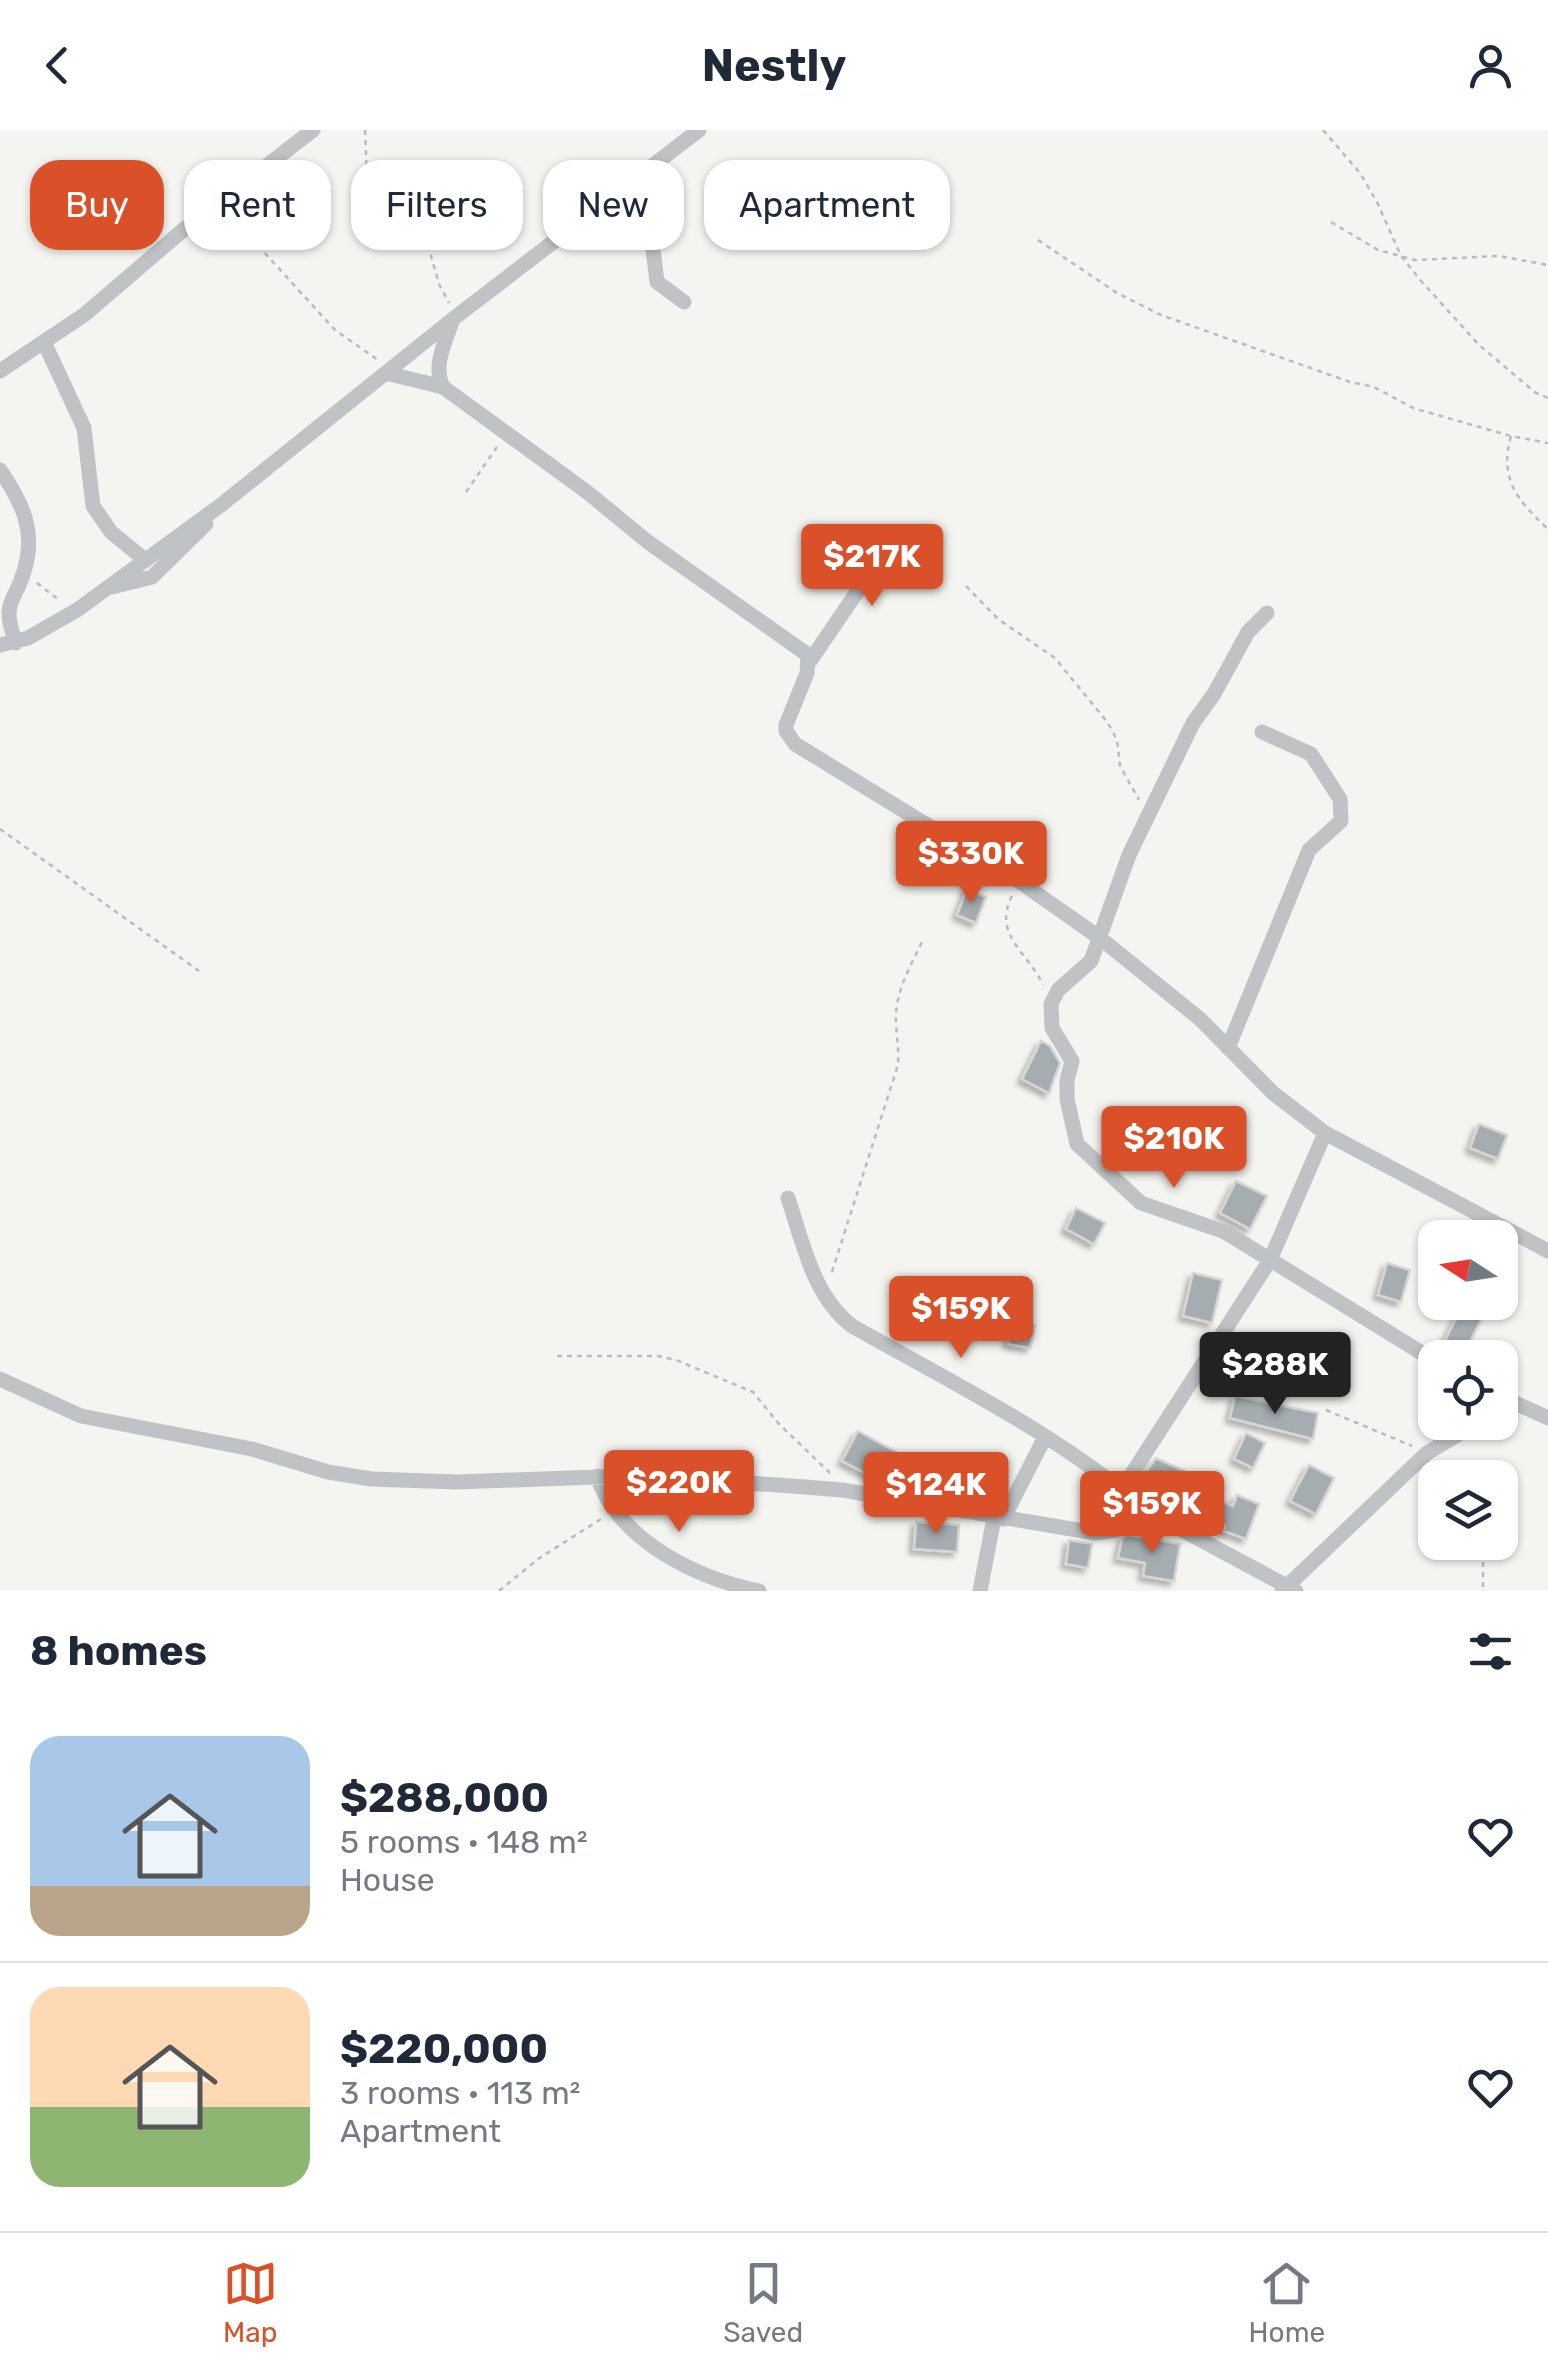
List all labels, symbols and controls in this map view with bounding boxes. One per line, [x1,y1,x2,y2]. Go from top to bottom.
icon: back [30,38,85,93]
icon: person [1463,38,1518,93]
text: Nestly [702,39,846,92]
chip: Buy [30,160,164,250]
chip: Rent [184,160,331,250]
chip: Filters [351,160,523,250]
chip: New [543,160,684,250]
chip: Apartment [704,160,950,250]
pin: $217K [802,524,942,609]
text: $217K [823,537,921,575]
pin: $330K [901,821,1041,906]
text: $330K [918,834,1024,872]
pin: $210K [1104,1106,1244,1191]
text: $210K [1123,1119,1225,1157]
north arrow [1418,1220,1518,1320]
map controls [1418,1220,1518,1560]
pin: $159K [891,1276,1031,1361]
text: $159K [911,1289,1011,1327]
pin: $288K [1205,1332,1345,1417]
button: locate [1418,1340,1518,1440]
text: $288K [1222,1345,1328,1383]
pin: $220K [609,1450,749,1535]
pin: $124K [866,1452,1006,1537]
button: layers [1418,1460,1518,1560]
text: $220K [626,1463,732,1501]
text: $124K [885,1465,987,1503]
pin: $159K [1082,1471,1222,1556]
text: $159K [1102,1484,1202,1522]
icon: filters [1463,1624,1518,1679]
text: 8 homes [30,1626,207,1676]
text: $288,000 [340,1773,549,1823]
icon: home [110,1776,230,1896]
icon: heart [1463,1809,1518,1864]
text: 5 rooms · 148 m² [340,1823,588,1861]
text: House [340,1861,435,1899]
text: $220,000 [340,2024,548,2074]
icon: home [110,2027,230,2147]
icon: heart [1463,2060,1518,2115]
text: 3 rooms · 113 m² [340,2074,581,2112]
text: Apartment [340,2112,501,2150]
tab: Map [223,2256,278,2349]
tab: Saved [723,2256,803,2349]
tab: Home [1249,2256,1325,2349]

